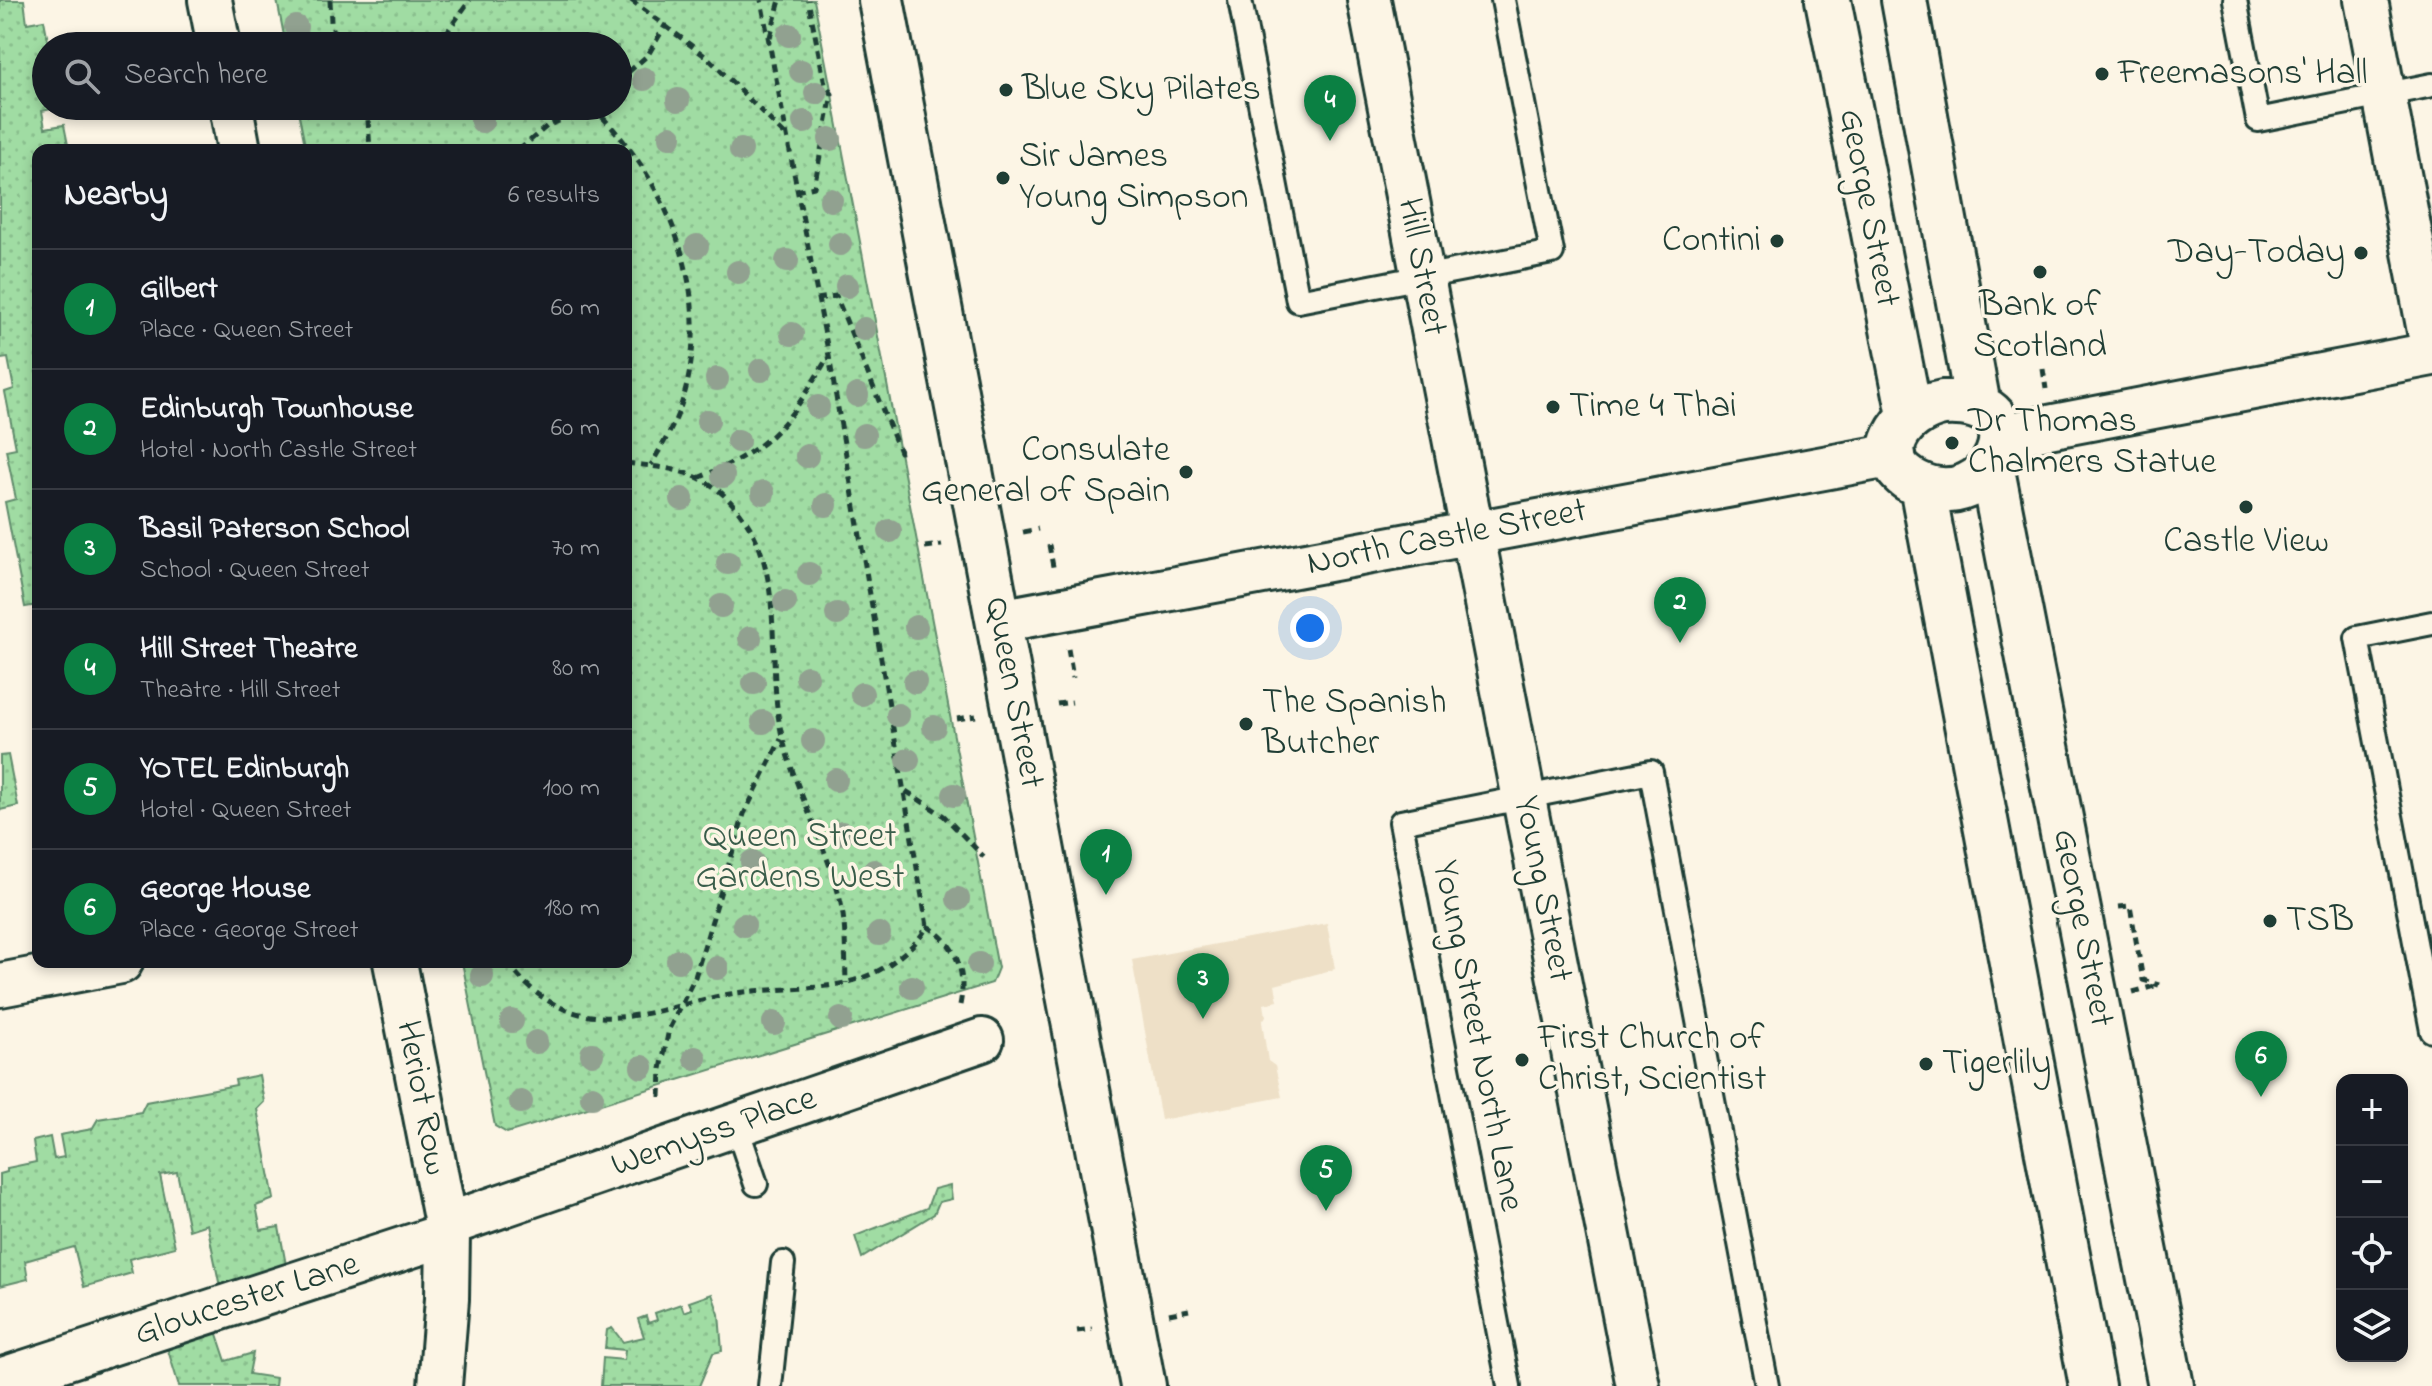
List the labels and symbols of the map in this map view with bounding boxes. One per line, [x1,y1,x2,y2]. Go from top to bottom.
place label: Freemasons' Hall [2117,48,2368,101]
place label: Blue Sky Pilates [1021,64,1261,117]
marker: Freemasons' Hall [2093,65,2111,83]
pin: 4 [1304,75,1356,141]
marker: Blue Sky Pilates [997,81,1015,99]
street label: George Street [1823,104,1913,312]
place label: Sir James Young Simpson [1019,131,1249,225]
marker: Sir James Young Simpson [994,169,1012,187]
street label: Hill Street [1382,194,1460,340]
place label: Contini [1662,215,1761,268]
place label: Day-Today [2167,227,2345,280]
marker: Contini [1768,232,1786,250]
marker: Day-Today [2352,244,2370,262]
marker: Bank of Scotland [2031,263,2049,281]
place label: Bank of Scotland [1973,280,2107,374]
place label: Time 4 Thai [1569,381,1737,434]
place label: Dr Thomas Chalmers Statue [1967,396,2217,490]
marker: Time 4 Thai [1544,398,1562,416]
place label: Consulate General of Spain [921,425,1171,519]
marker: Dr Thomas Chalmers Statue [1943,434,1961,452]
marker: Consulate General of Spain [1177,463,1195,481]
street label: North Castle Street [1303,485,1591,591]
marker: Castle View [2237,498,2255,516]
place label: Castle View [2163,516,2329,569]
pin: 2 [1654,577,1706,643]
street label: Queen Street [969,593,1057,793]
your location [1290,608,1330,648]
place label: The Spanish Butcher [1261,677,1447,771]
marker: The Spanish Butcher [1237,715,1255,733]
street label: Young Street [1498,792,1586,986]
park label: Queen Street Gardens West [695,811,905,905]
street label: George Street [2037,824,2127,1032]
pin: 1 [1080,829,1132,895]
street label: Young Street North Lane [1417,856,1537,1217]
place label: TSB [2286,895,2354,948]
marker: TSB [2261,912,2279,930]
pin: 3 [1177,953,1229,1019]
place label: First Church of Christ, Scientist [1537,1013,1767,1107]
street label: Heriot Row [380,1016,462,1180]
pin: 6 [2235,1031,2287,1097]
place label: Tigerlily [1942,1038,2051,1091]
marker: First Church of Christ, Scientist [1513,1051,1531,1069]
marker: Tigerlily [1917,1055,1935,1073]
street label: Wemyss Place [604,1073,825,1193]
pin: 5 [1300,1145,1352,1211]
street label: Gloucester Lane [128,1238,367,1361]

